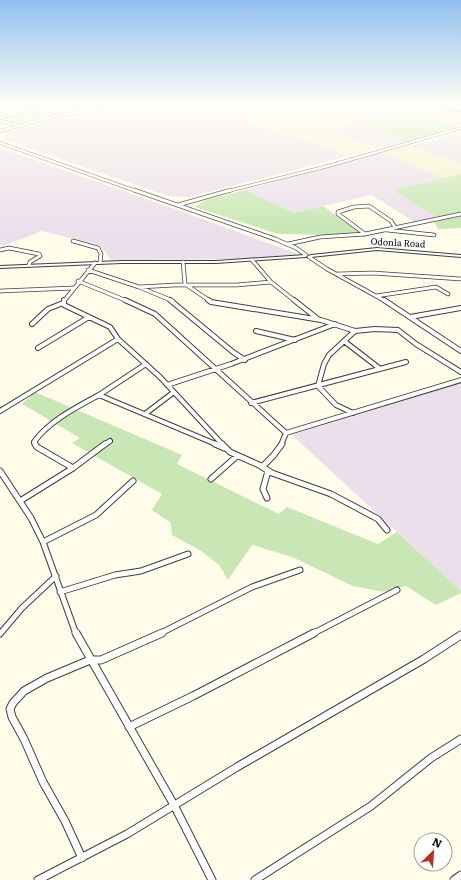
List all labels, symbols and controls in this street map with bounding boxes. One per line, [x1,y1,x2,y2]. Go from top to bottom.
street label: Odonla Road [370,234,426,250]
north arrow [413,832,453,872]
text: N [430,833,445,851]

